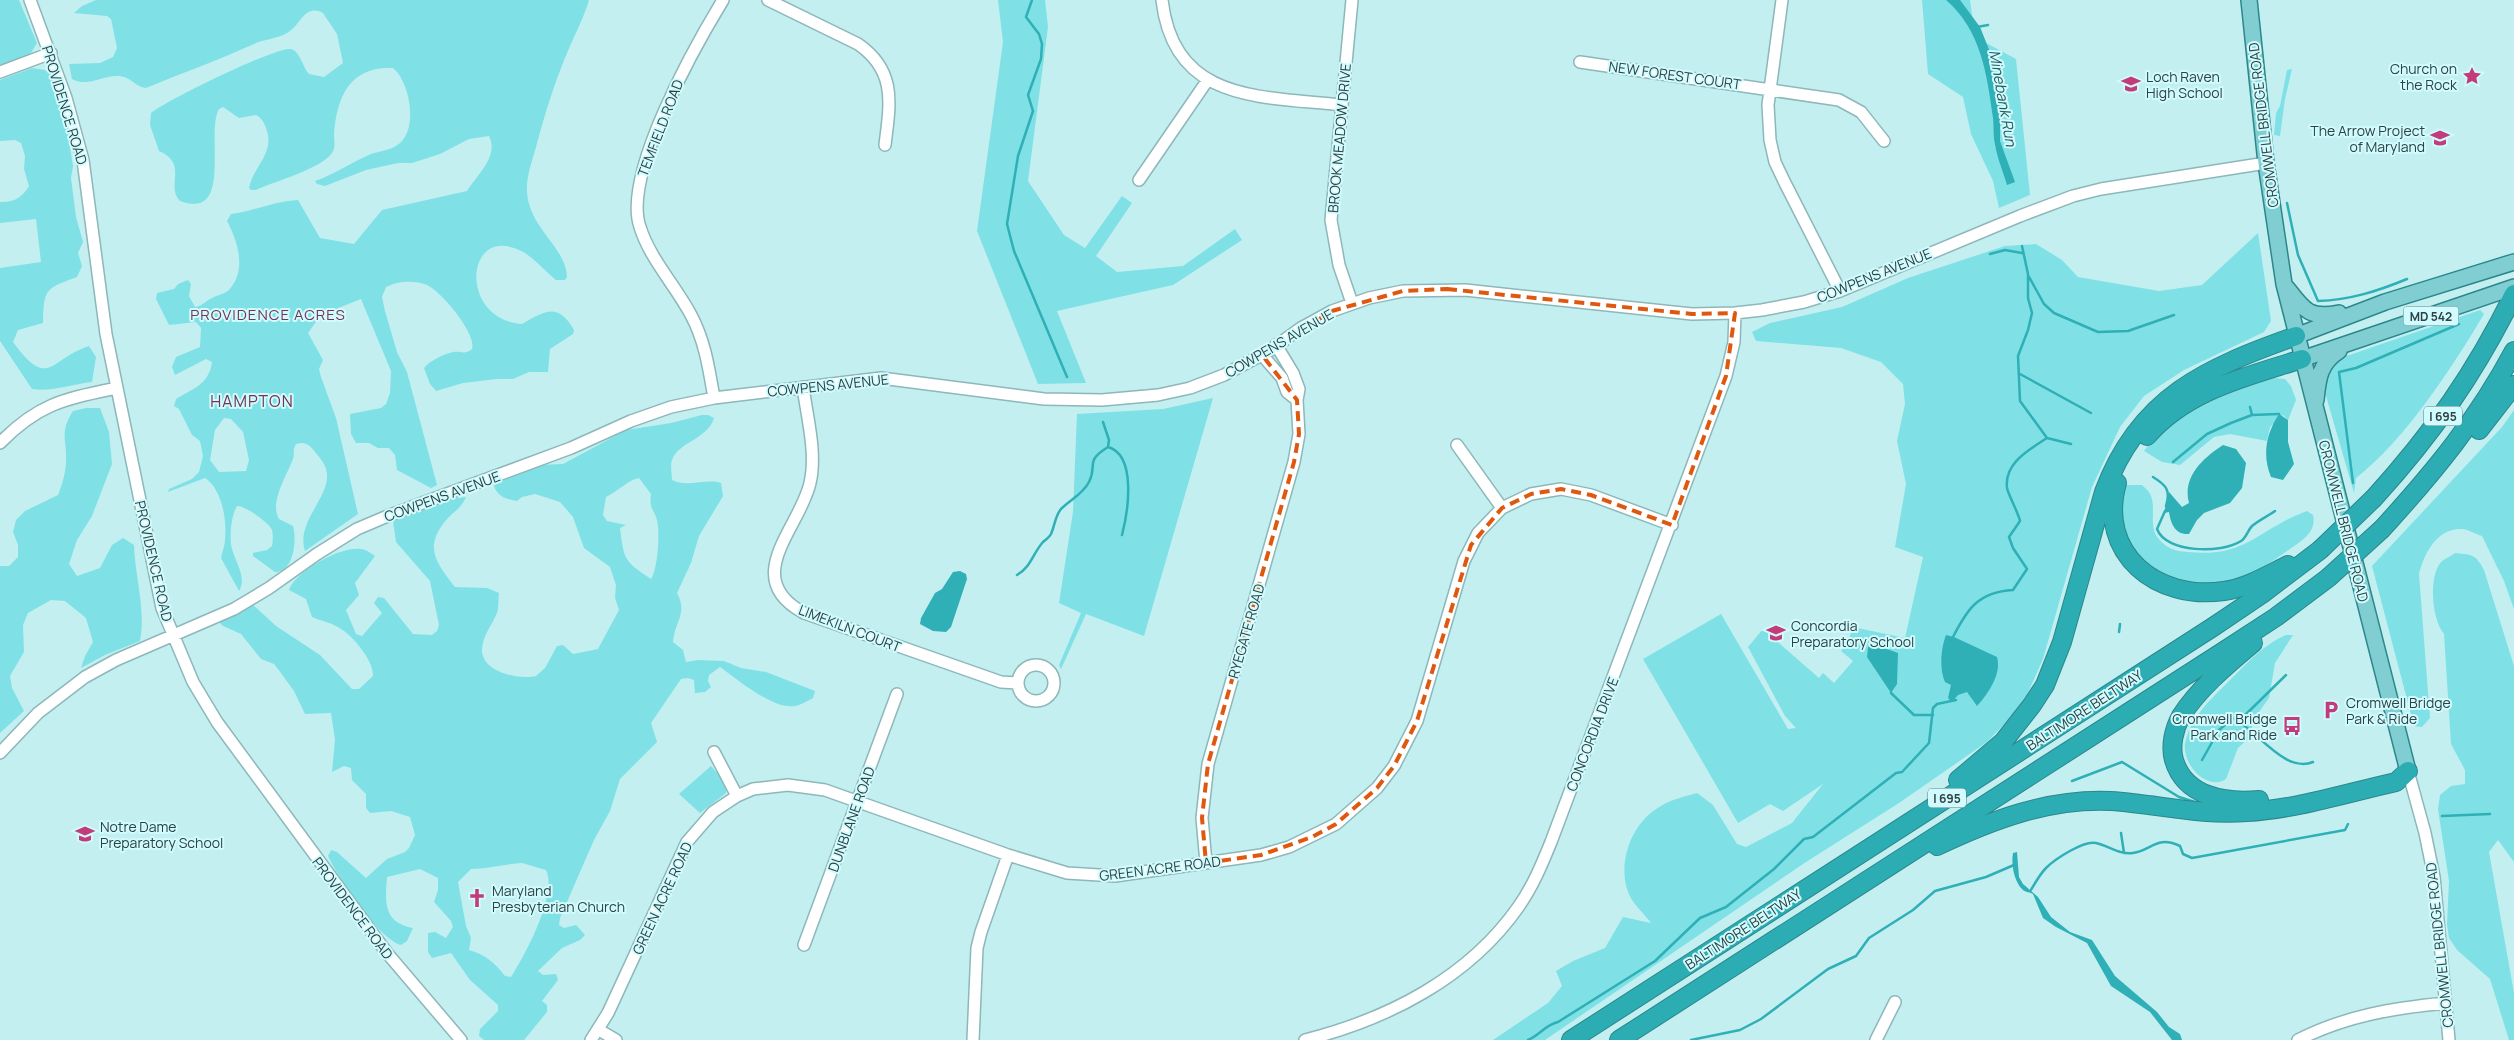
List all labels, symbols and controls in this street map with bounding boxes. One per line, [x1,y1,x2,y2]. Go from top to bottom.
street label: CROMWELL BRIDGE ROAD [2243,42,2283,208]
street label: PROVIDENCE ROAD [38,43,92,167]
water label: Minebank Run [1984,48,2022,149]
street label: NEW FOREST COURT [1608,56,1743,94]
place label: Church on the Rock [2390,59,2458,94]
street label: BROOK MEADOW DRIVE [1323,62,1355,214]
place icon: Church on the Rock [2461,65,2483,87]
place label: Loch Raven High School [2146,67,2223,102]
school or university icon: Loch Raven High School [2120,73,2142,95]
street label: TEMFIELD ROAD [633,77,687,179]
place label: The Arrow Project of Maryland [2310,121,2425,156]
school or university icon: The Arrow Project of Maryland [2429,127,2451,149]
street label: COWPENS AVENUE [1814,243,1934,307]
district label: PROVIDENCE ACRES [190,304,346,325]
street label: COWPENS AVENUE [1221,304,1337,382]
road number: MD 542 [2404,306,2458,326]
street label: COWPENS AVENUE [766,369,890,401]
district label: HAMPTON [210,390,294,412]
road number: I 695 [2424,406,2462,426]
street label: CROMWELL BRIDGE ROAD [2315,438,2373,604]
street label: COWPENS AVENUE [381,466,503,526]
street label: PROVIDENCE ROAD [131,499,177,623]
street label: RYEGATE ROAD [1223,581,1269,681]
street label: LIMEKILN COURT [796,600,905,657]
place label: Concordia Preparatory School [1791,616,1914,651]
school or university icon: Concordia Preparatory School [1765,622,1787,644]
street label: BALTIMORE BELTWAY [2022,665,2146,755]
street label: CONCORDIA DRIVE [1561,674,1623,794]
place label: Cromwell Bridge Park & Ride [2346,693,2451,728]
parking icon: Cromwell Bridge Park & Ride [2320,699,2342,721]
place label: Cromwell Bridge Park and Ride [2172,709,2277,744]
bus stop icon: Cromwell Bridge Park and Ride [2281,715,2303,737]
street label: DUNBLANE ROAD [823,764,879,874]
road number: I 695 [1928,788,1966,808]
place label: Notre Dame Preparatory School [100,817,223,852]
school or university icon: Notre Dame Preparatory School [74,823,96,845]
street label: GREEN ACRE ROAD [628,839,696,957]
street label: GREEN ACRE ROAD [1098,851,1222,885]
street label: PROVIDENCE ROAD [308,853,398,963]
street label: CROMWELL BRIDGE ROAD [2421,862,2457,1028]
place label: Maryland Presbyterian Church [492,881,625,916]
street label: BALTIMORE BELTWAY [1681,884,1805,974]
church icon: Maryland Presbyterian Church [466,887,488,909]

